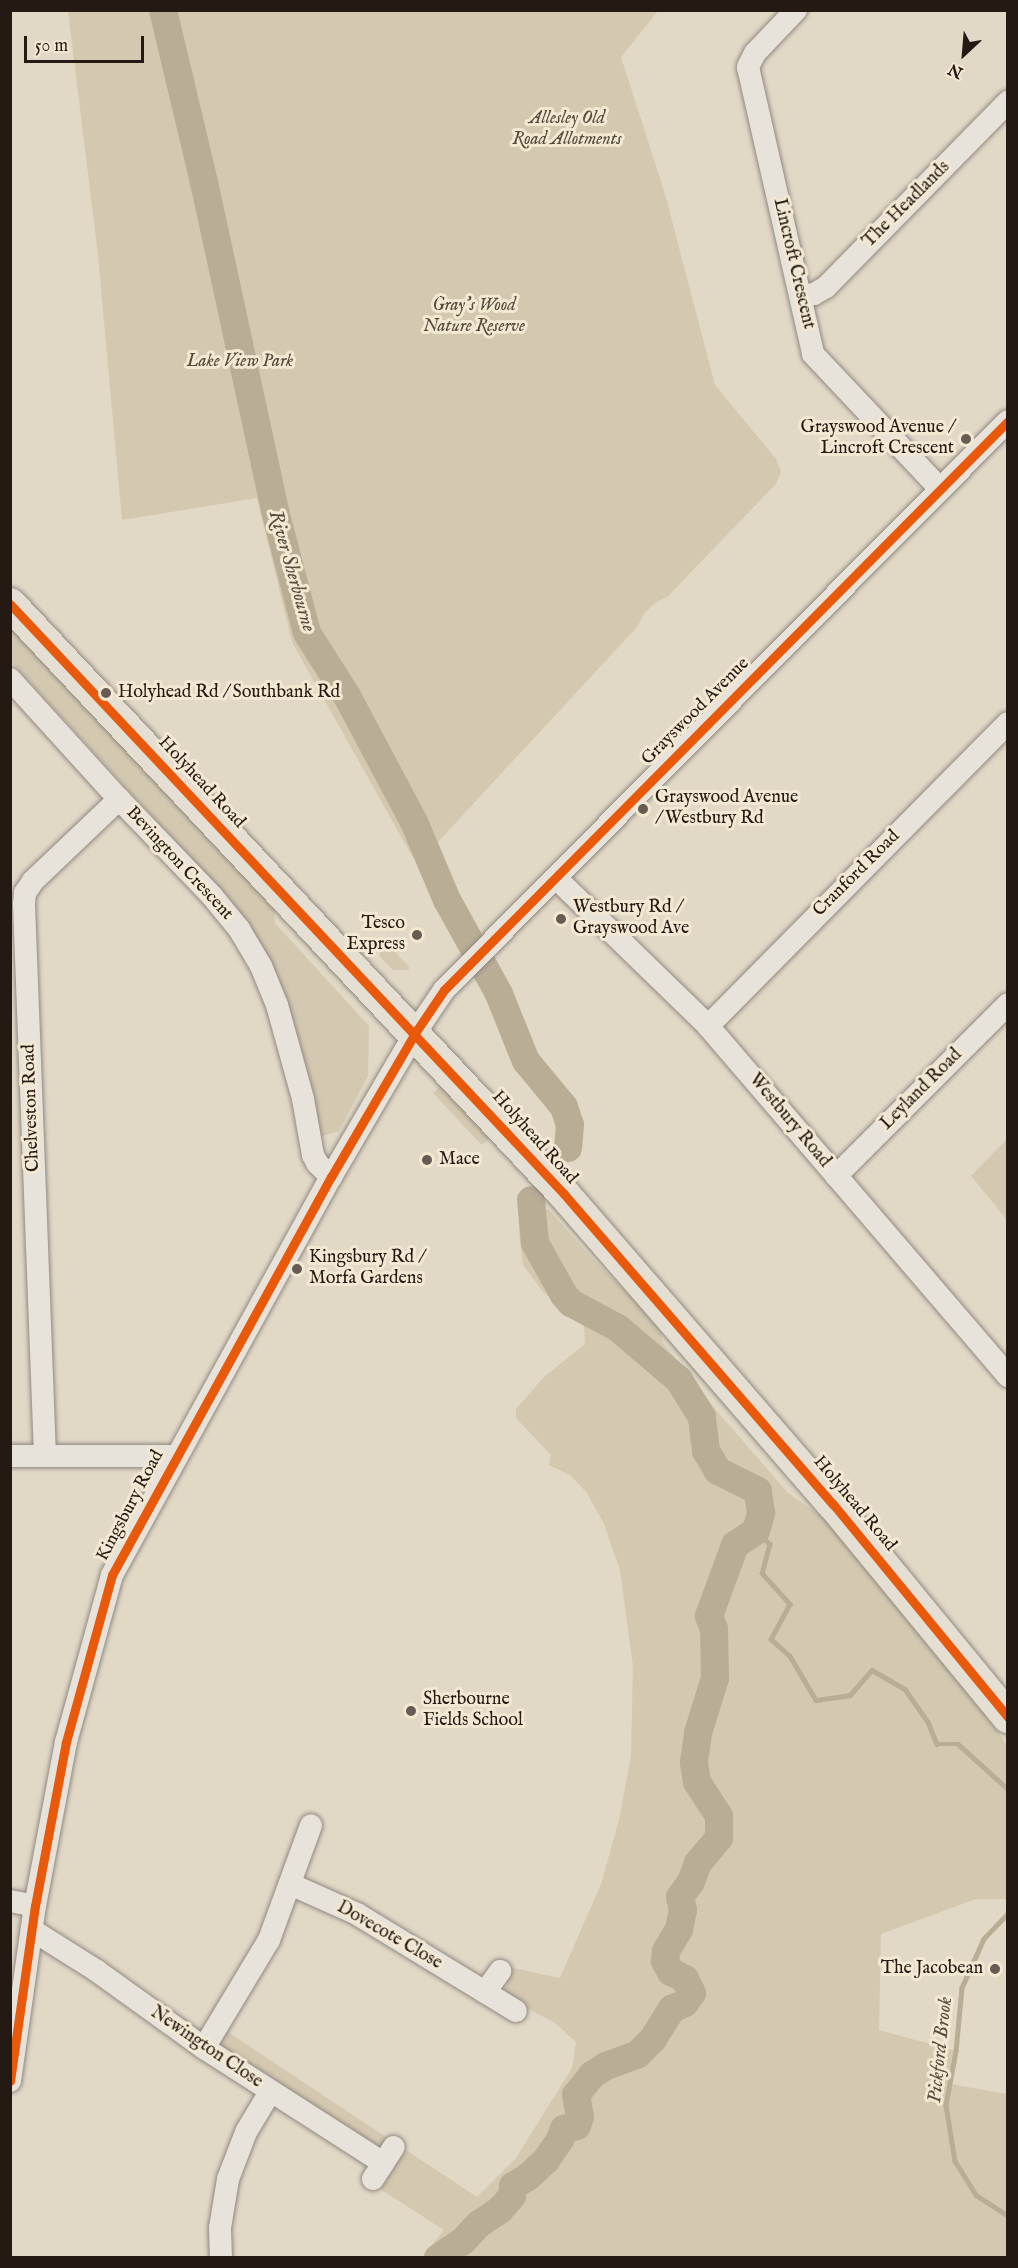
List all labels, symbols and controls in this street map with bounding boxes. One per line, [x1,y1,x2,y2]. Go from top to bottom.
scale bar [27,24,147,62]
north arrow [934,24,994,84]
text: 50 m [35,35,68,58]
text: N [946,58,967,82]
park label: Allesley Old Road Allotments [512,109,622,152]
street label: The Headlands [859,157,955,253]
street label: Lincroft Crescent [767,197,819,331]
park label: Gray's Wood Nature Reserve [423,296,525,338]
park label: Lake View Park [187,351,293,373]
place label: Grayswood Avenue / Lincroft Crescent [801,418,954,460]
marker: Grayswood Avenue / Lincroft Crescent [959,432,973,446]
water label: River Sherbourne [263,508,321,634]
street label: Grayswood Avenue [638,654,754,770]
place label: Holyhead Rd / Southbank Rd [118,682,340,704]
marker: Holyhead Rd / Southbank Rd [99,686,113,700]
street label: Holyhead Road [153,732,249,834]
place label: Grayswood Avenue / Westbury Rd [655,788,798,830]
marker: Grayswood Avenue / Westbury Rd [636,802,650,816]
street label: Bevington Crescent [121,803,237,925]
street label: Cranford Road [809,826,905,922]
place label: Westbury Rd / Grayswood Ave [573,898,689,940]
marker: Westbury Rd / Grayswood Ave [554,912,568,926]
place label: Tesco Express [347,914,405,956]
marker: Tesco Express [410,928,424,942]
street label: Chelveston Road [19,1044,45,1172]
street label: Leyland Road [877,1045,967,1135]
street label: Westbury Road [743,1070,835,1172]
street label: Holyhead Road [487,1087,581,1189]
place label: Mace [439,1149,480,1171]
marker: Mace [420,1153,434,1167]
place label: Kingsbury Rd / Morfa Gardens [309,1248,424,1290]
marker: Kingsbury Rd / Morfa Gardens [290,1262,304,1276]
street label: Kingsbury Road [93,1447,169,1565]
street label: Holyhead Road [808,1452,900,1556]
place label: Sherbourne Fields School [423,1690,523,1732]
marker: Sherbourne Fields School [404,1704,418,1718]
street label: Dovecote Close [333,1897,445,1975]
place label: The Jacobean [881,1958,983,1980]
marker: The Jacobean [988,1962,1002,1976]
water label: Pickford Brook [922,1996,958,2104]
street label: Newington Close [146,2003,266,2093]

